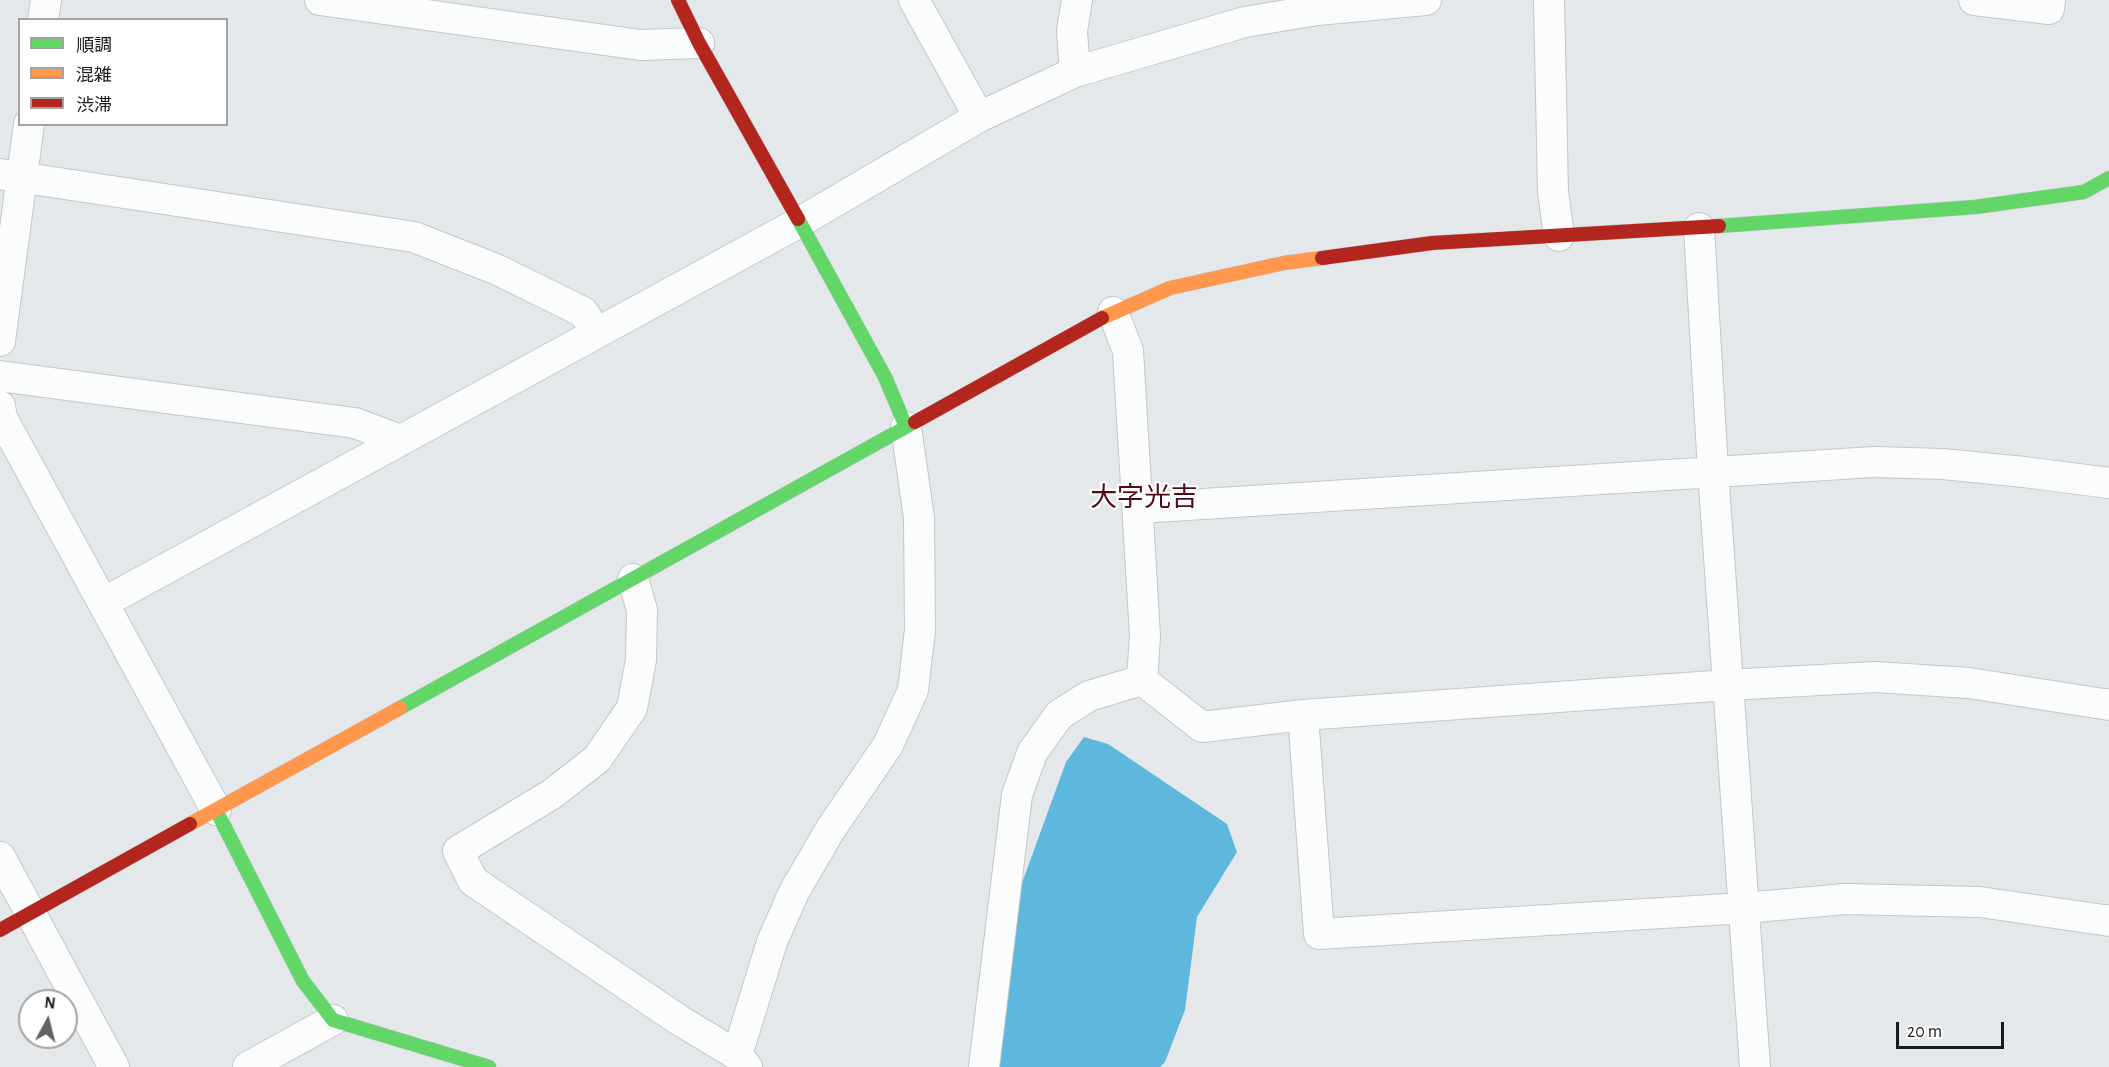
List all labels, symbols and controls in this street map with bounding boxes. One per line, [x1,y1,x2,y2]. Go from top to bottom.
legend [18,18,228,126]
text: 順調 [76,37,112,55]
text: 混雑 [76,67,112,85]
text: 渋滞 [76,97,112,115]
district label: 大字光吉 [1090,482,1198,514]
north arrow [18,989,78,1049]
text: N [43,995,56,1012]
scale bar [1899,1010,2007,1048]
text: 20 m [1907,1023,1942,1041]

